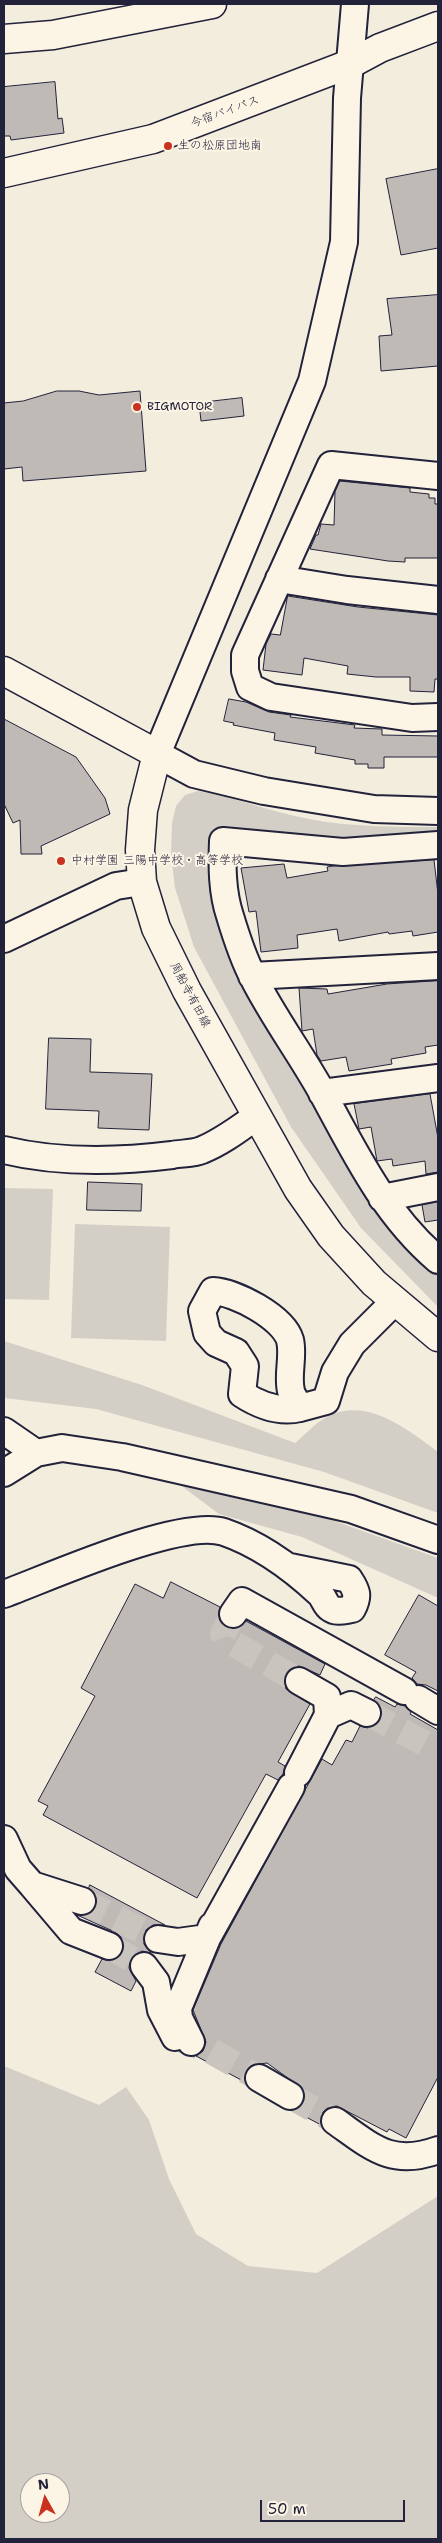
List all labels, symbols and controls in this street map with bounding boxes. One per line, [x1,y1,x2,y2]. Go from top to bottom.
street label: 今宿バイパス [189,93,261,131]
place label: 生の松原団地南 [178,139,262,153]
marker: 生の松原団地南 [162,140,174,152]
place label: BIGMOTOR [147,400,212,414]
marker: BIGMOTOR [131,401,143,413]
place label: 中村学園 三陽中学校・高等学校 [71,854,243,868]
marker: 中村学園 三陽中学校・高等学校 [55,855,67,867]
street label: 周船寺有田線 [167,960,213,1030]
north arrow [20,2473,70,2523]
text: N [37,2474,50,2494]
scale bar [262,2490,407,2522]
text: 50 m [268,2499,306,2519]

